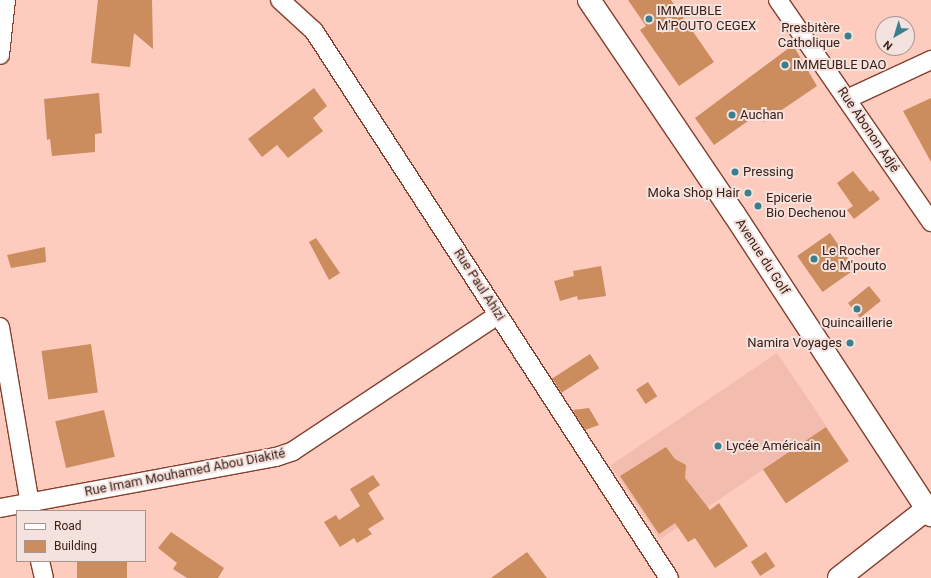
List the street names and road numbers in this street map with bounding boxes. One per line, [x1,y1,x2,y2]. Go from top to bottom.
street label: Rue Abonon Adjé [834,84,902,176]
street label: Avenue du Golf [732,216,792,298]
street label: Rue Paul Ahizi [450,246,508,324]
street label: Rue Imam Mouhamed Abou Diakité [83,446,287,500]

